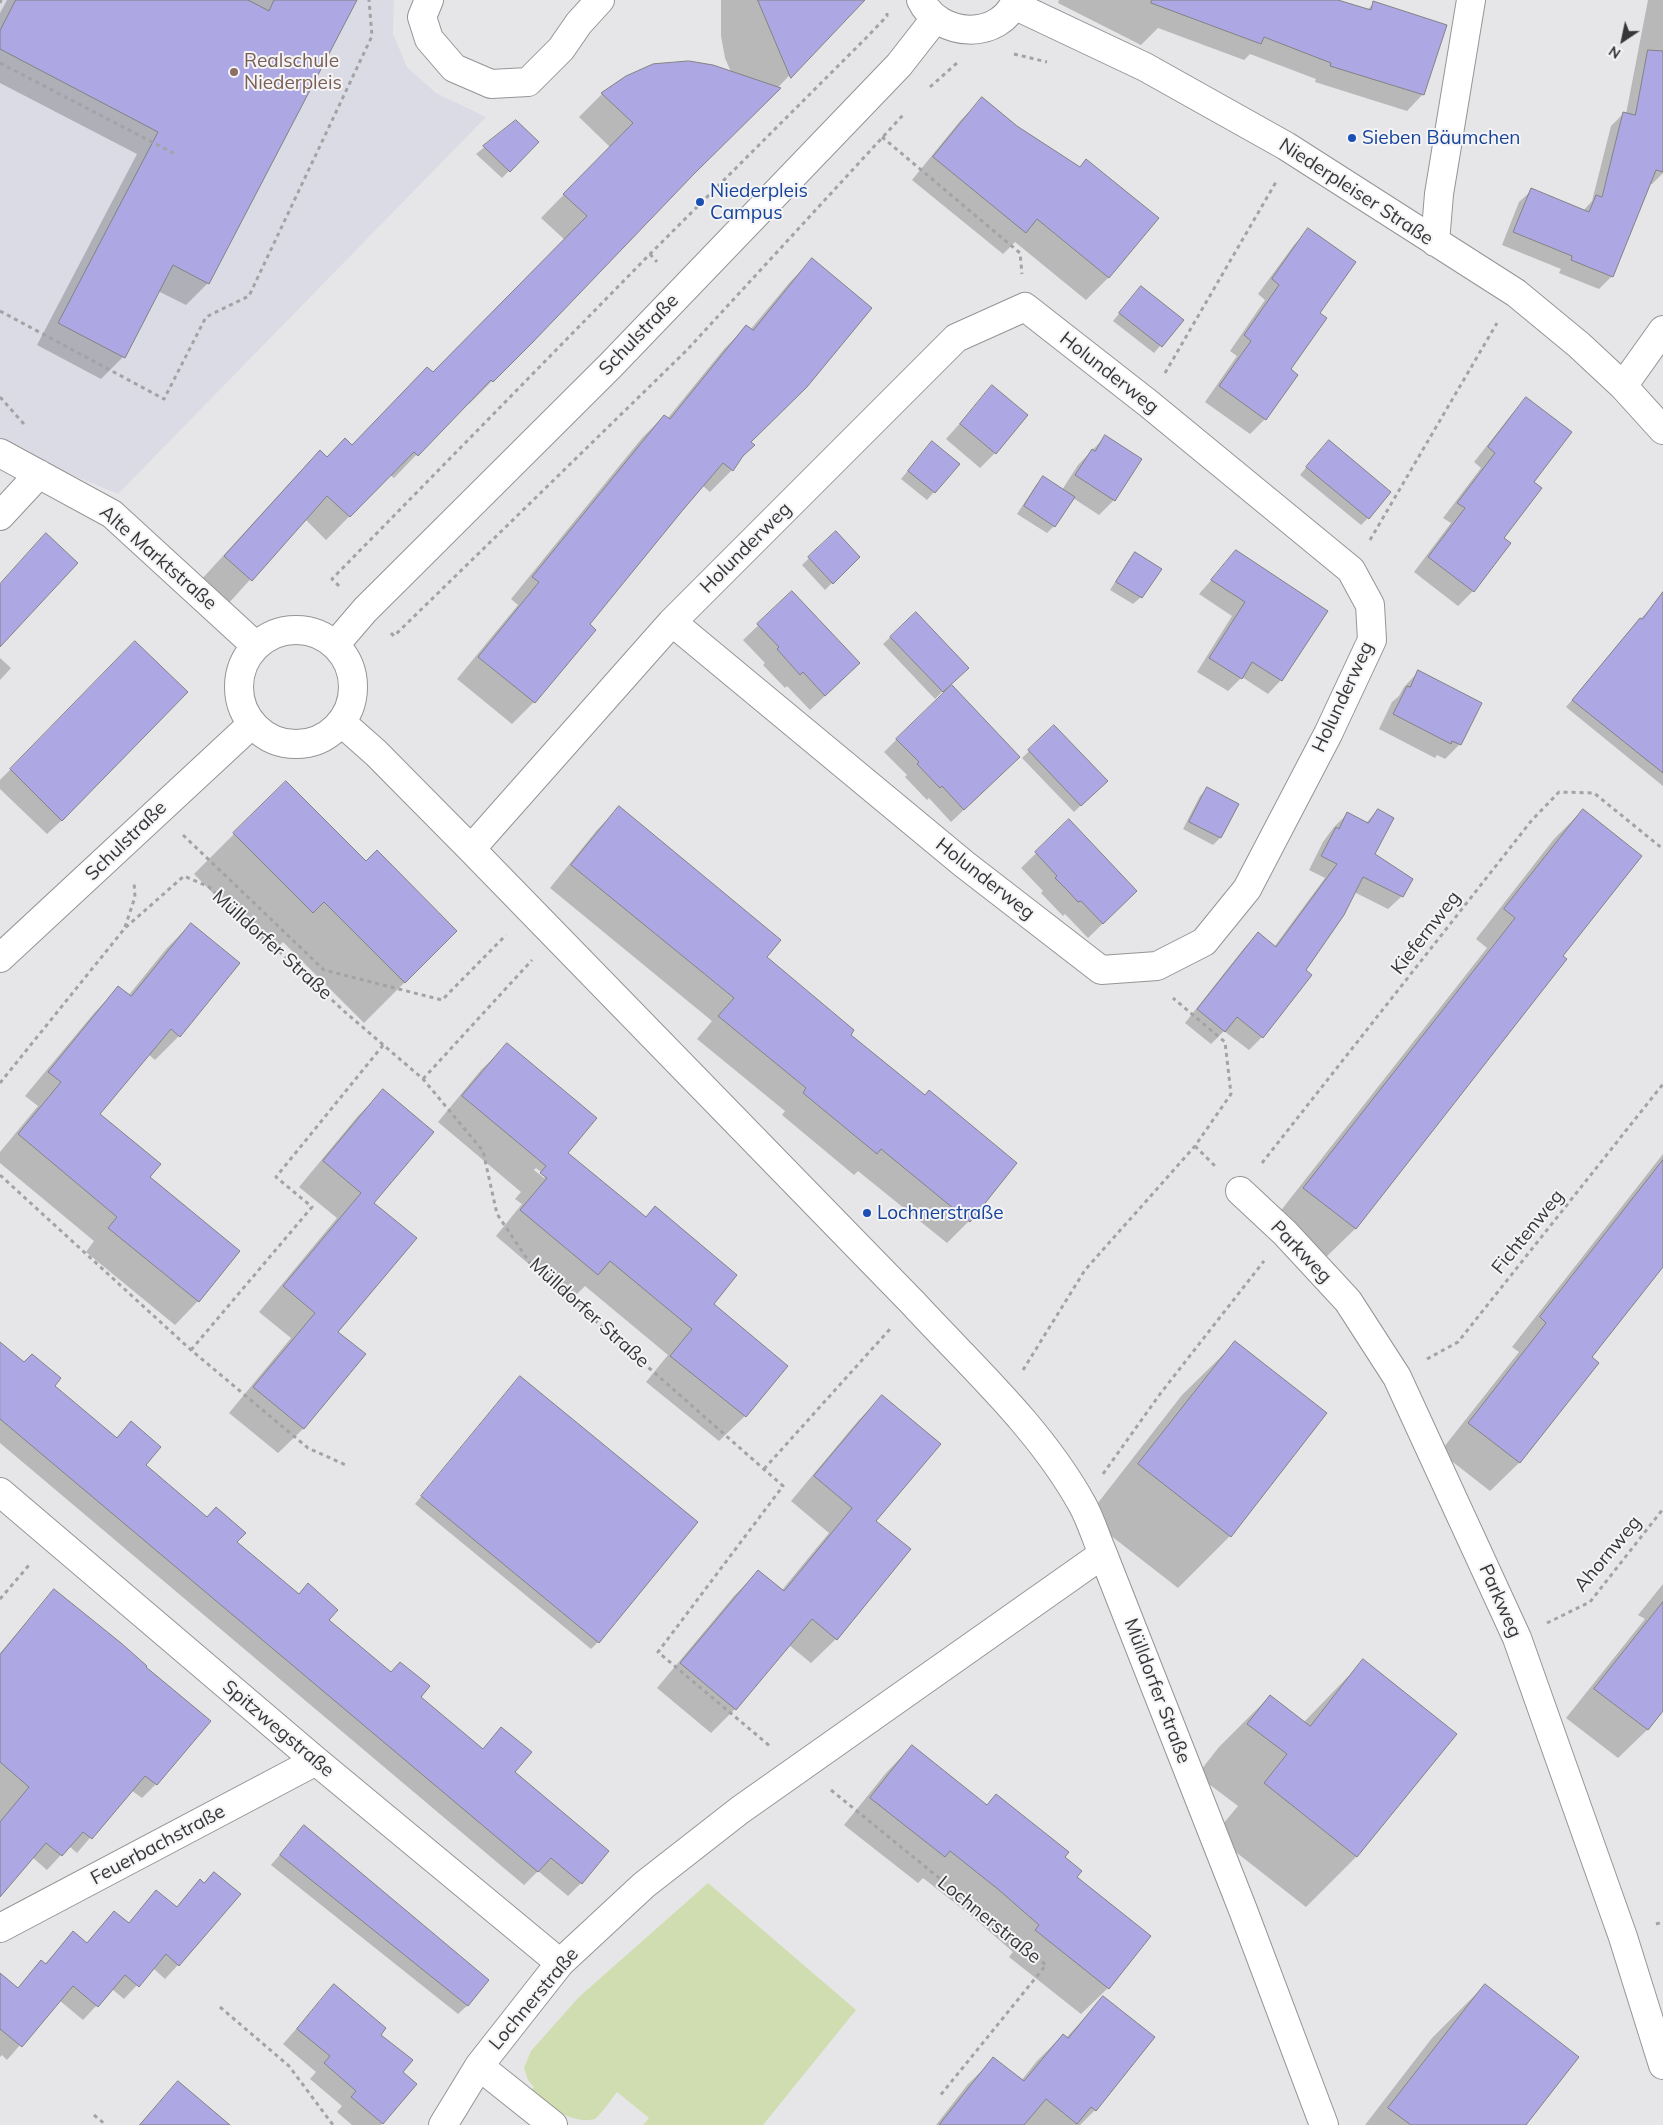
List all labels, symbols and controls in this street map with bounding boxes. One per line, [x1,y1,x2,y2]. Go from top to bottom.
north arrow [1598,15,1648,65]
text: N [1605,42,1624,63]
place label: Realschule Niederpleis [244,50,342,94]
marker: Realschule Niederpleis [228,66,240,78]
place label: Sieben Bäumchen [1362,127,1520,149]
marker: Sieben Bäumchen [1346,132,1358,144]
street label: Niederpleiser Straße [1275,134,1437,250]
place label: Niederpleis Campus [710,180,808,224]
marker: Niederpleis Campus [694,196,706,208]
street label: Schulstraße [595,290,683,380]
street label: Holunderweg [1055,327,1163,419]
street label: Holunderweg [696,498,796,598]
street label: Alte Marktstraße [95,501,221,615]
street label: Holunderweg [1307,638,1379,756]
street label: Schulstraße [81,797,171,885]
street label: Holunderweg [931,833,1039,925]
street label: Mülldorfer Straße [207,885,337,1005]
street label: Kiefernweg [1386,887,1466,979]
street label: Fichtenweg [1487,1185,1569,1279]
place label: Lochnerstraße [877,1202,1003,1224]
marker: Lochnerstraße [861,1207,873,1219]
street label: Parkweg [1266,1216,1336,1288]
street label: Mülldorfer Straße [524,1253,654,1373]
street label: Ahornweg [1570,1511,1646,1597]
street label: Parkweg [1474,1561,1526,1641]
street label: Mülldorfer Straße [1119,1615,1195,1767]
street label: Spitzwegstraße [217,1676,339,1782]
street label: Feuerbachstraße [87,1800,229,1890]
street label: Lochnerstraße [933,1871,1045,1969]
street label: Lochnerstraße [485,1943,583,2055]

